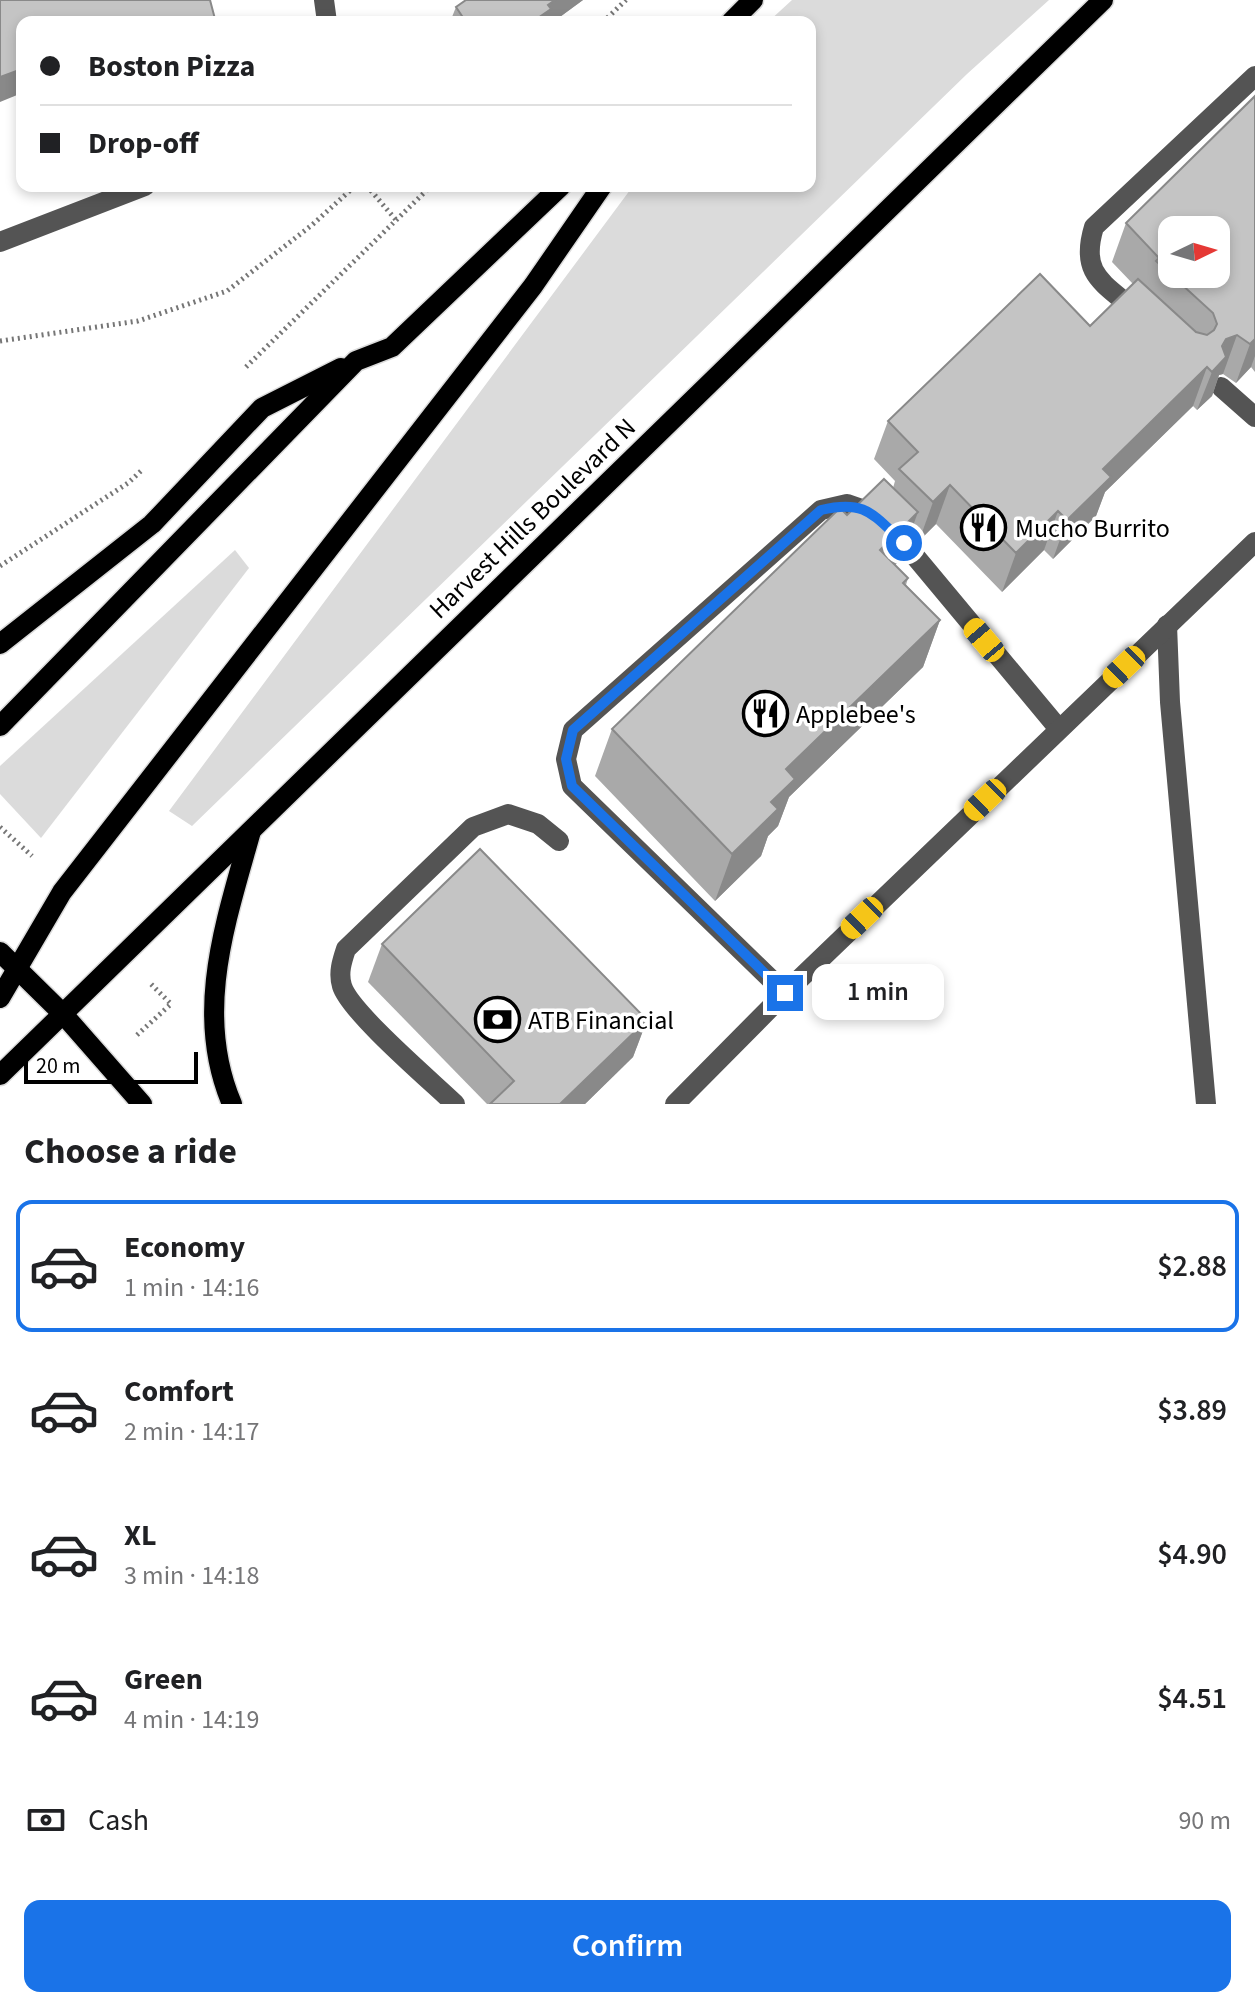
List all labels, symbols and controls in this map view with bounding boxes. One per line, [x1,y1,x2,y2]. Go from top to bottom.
text: Boston Pizza [88,45,255,88]
text: Drop-off [88,122,199,165]
north arrow [1158,216,1230,288]
map controls [1158,216,1230,288]
street label: Harvest Hills Boulevard N [421,410,644,627]
restaurant icon: Mucho Burrito [960,504,1008,552]
place label: Mucho Burrito [1015,510,1170,547]
route start [886,525,922,561]
car [959,614,1009,666]
car [1098,642,1150,692]
restaurant icon: Applebee's [741,690,789,738]
place label: Applebee's [796,696,916,733]
car [959,775,1011,825]
car [836,893,888,943]
callout: 1 min [813,965,945,1021]
text: 1 min [847,973,909,1010]
route end [767,975,803,1011]
bank icon: ATB Financial [473,996,521,1044]
place label: ATB Financial [528,1002,674,1039]
scale bar [24,1048,198,1084]
text: 20 m [36,1050,81,1082]
text: Choose a ride [24,1126,237,1177]
text: Economy [124,1226,245,1269]
icon: car [28,1230,100,1302]
text: $2.88 [1157,1245,1227,1288]
text: 1 min · 14:16 [124,1269,259,1306]
text: Comfort [124,1370,234,1413]
icon: car [28,1374,100,1446]
text: $3.89 [1157,1389,1227,1432]
text: 2 min · 14:17 [124,1413,259,1450]
text: XL [124,1514,157,1557]
icon: car [28,1518,100,1590]
text: $4.90 [1157,1533,1227,1576]
text: 3 min · 14:18 [124,1557,259,1594]
text: Green [124,1658,203,1701]
icon: car [28,1662,100,1734]
text: $4.51 [1157,1677,1227,1720]
text: 4 min · 14:19 [124,1701,259,1738]
icon: cash [24,1798,68,1842]
text: Cash [88,1799,149,1842]
text: 90 m [1178,1802,1231,1839]
button: Confirm [24,1900,1231,1992]

